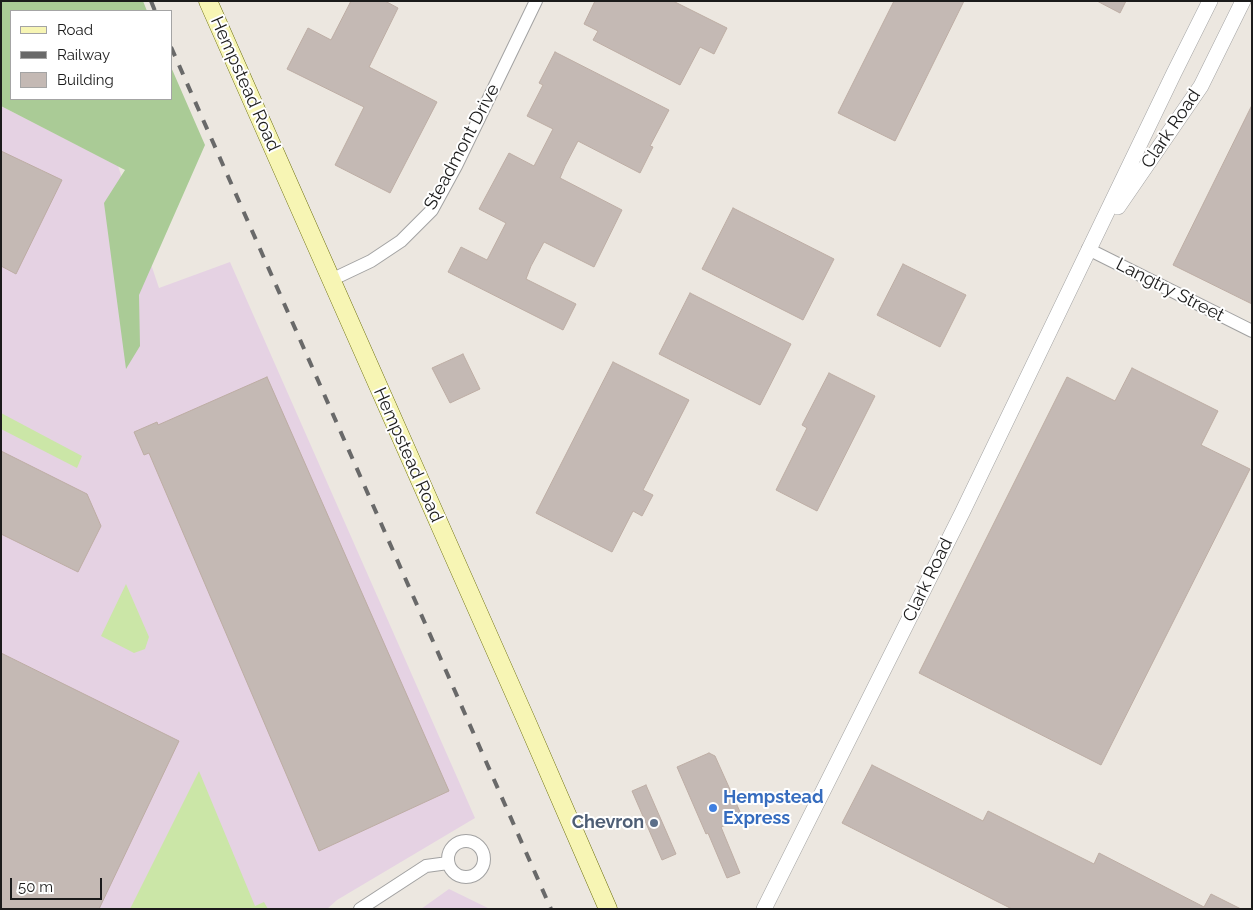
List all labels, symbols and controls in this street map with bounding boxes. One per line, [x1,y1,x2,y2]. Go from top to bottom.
legend [10,10,172,100]
street label: Hempstead Road [206,13,284,155]
text: Road [57,21,93,39]
text: Railway [57,46,110,64]
text: Building [57,71,114,89]
street label: Steadmont Drive [420,80,504,214]
street label: Clark Road [1137,85,1205,173]
street label: Langtry Street [1112,253,1228,327]
street label: Hempstead Road [369,384,447,526]
street label: Clark Road [898,535,958,625]
place label: Hempstead Express [723,787,824,830]
marker: Hempstead Express [707,802,719,814]
place label: Chevron [572,812,644,834]
marker: Chevron [648,817,660,829]
scale bar [12,868,105,900]
text: 50 m [18,878,53,896]

